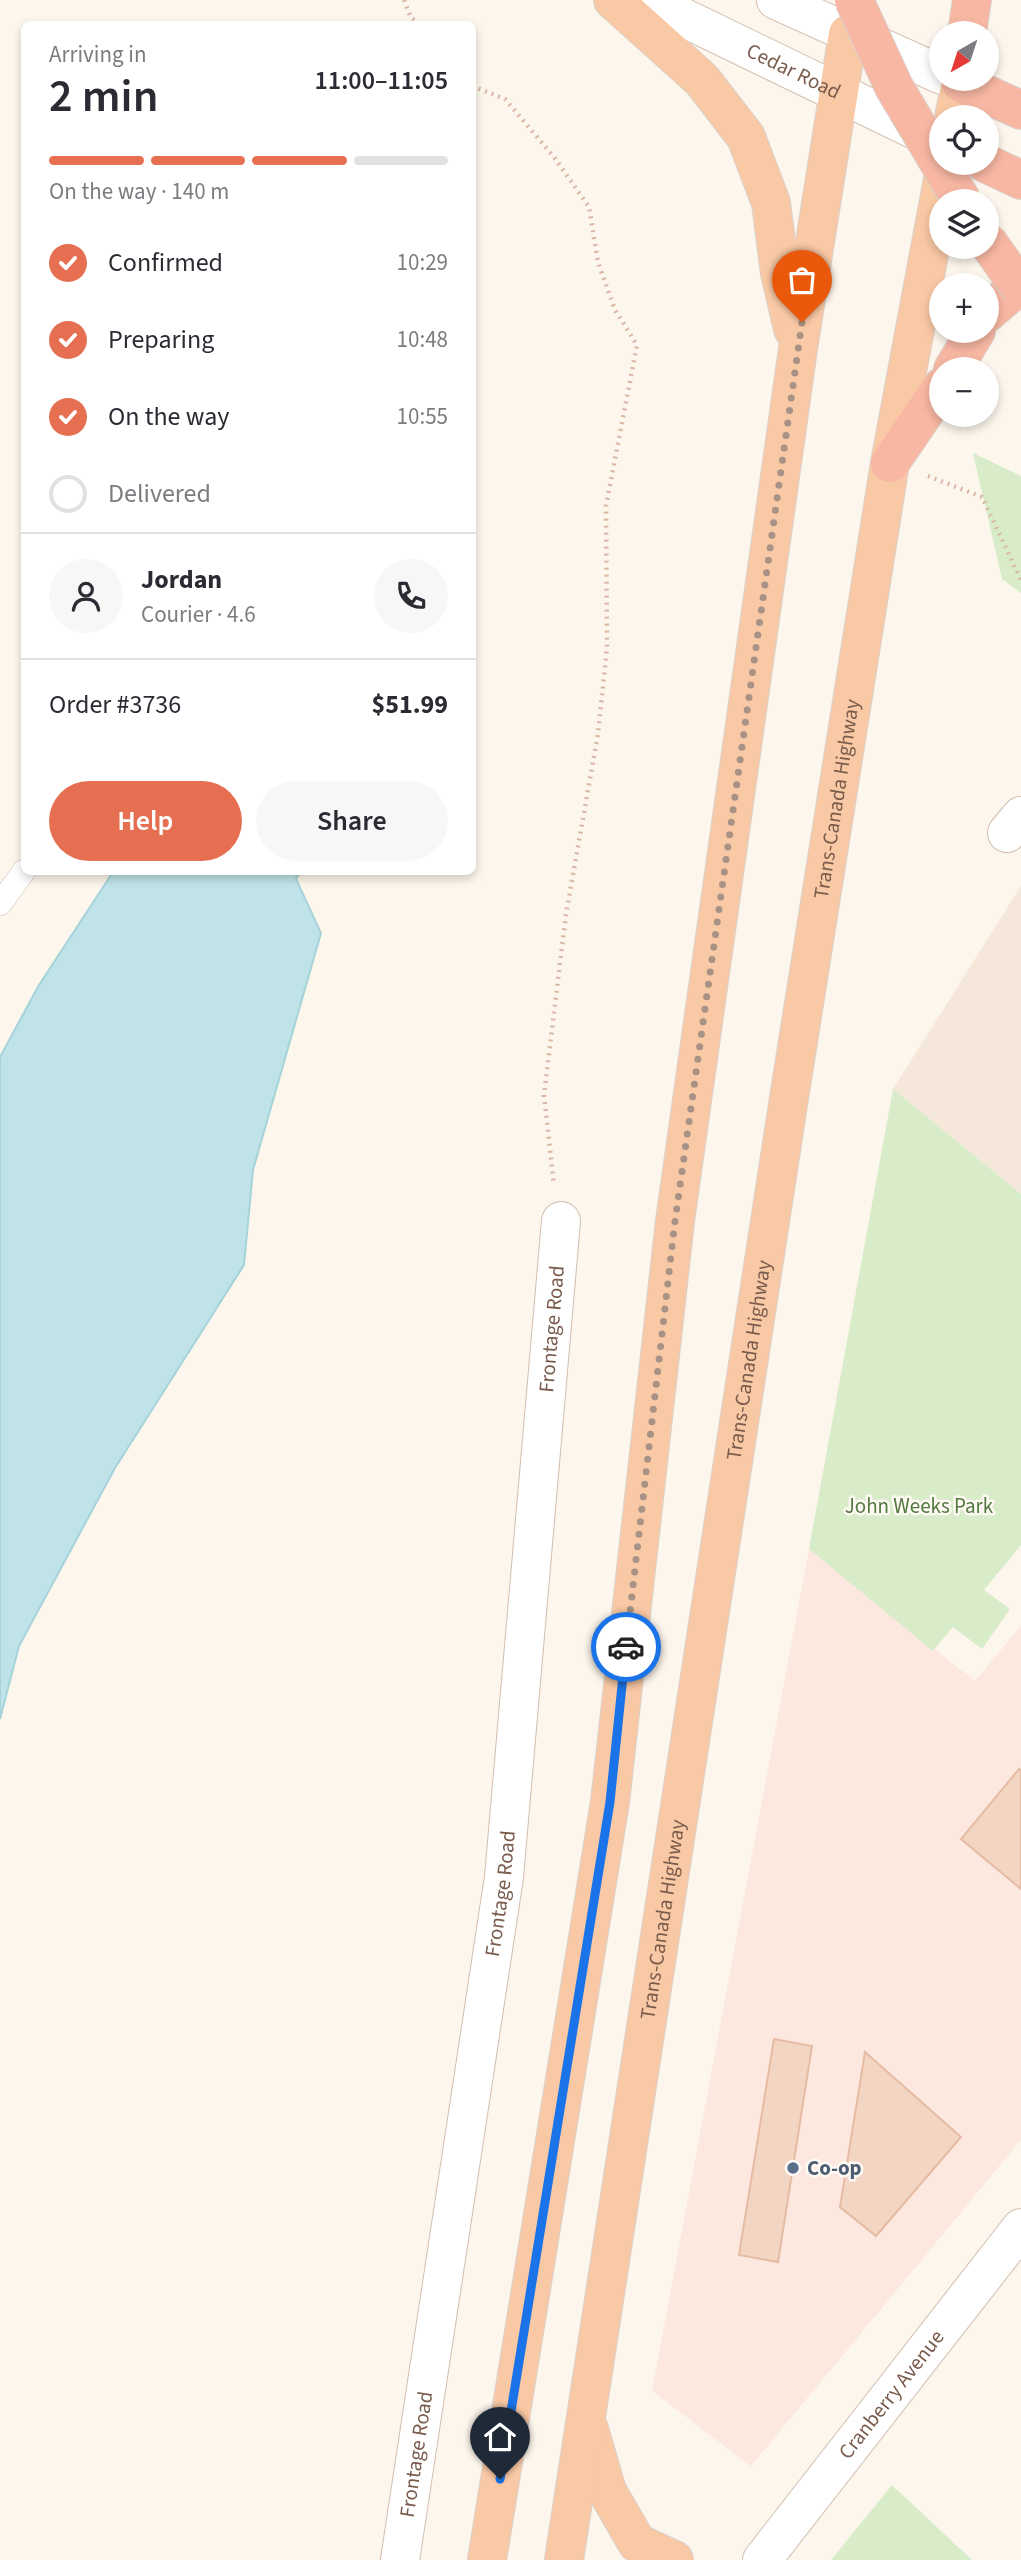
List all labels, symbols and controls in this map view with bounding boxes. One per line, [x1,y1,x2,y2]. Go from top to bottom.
north arrow [929,21,999,91]
map controls [929,21,999,427]
street label: Cedar Road [742,35,846,107]
text: Arriving in [49,38,147,71]
text: 11:00–11:05 [315,62,448,99]
text: 2 min [49,64,158,129]
button: locate [929,105,999,175]
text: On the way · 140 m [49,175,229,208]
button: layers [929,189,999,259]
icon: check [49,244,87,282]
text: Confirmed [108,244,223,281]
text: 10:29 [397,246,448,279]
pin [772,250,832,322]
icon: bag [783,261,821,299]
button: + [929,273,999,343]
icon: check [49,321,87,359]
text: Preparing [108,321,214,358]
text: 10:48 [397,323,448,356]
button: − [929,357,999,427]
icon: check [49,398,87,436]
text: On the way [108,398,229,435]
text: 10:55 [397,400,448,433]
text: Delivered [108,475,211,512]
button: person [49,559,123,633]
button: phone [374,559,448,633]
text: Jordan [141,561,222,598]
text: Courier · 4.6 [141,598,256,631]
text: Order #3736 [49,686,181,723]
text: $51.99 [372,686,448,723]
street label: Trans-Canada Highway [806,697,867,901]
button: Help [49,781,242,861]
button: Share [256,781,448,861]
street label: Trans-Canada Highway [718,1258,779,1462]
street label: Frontage Road [531,1264,572,1394]
park label: John Weeks Park [845,1491,994,1521]
courier [591,1612,661,1682]
icon: car [607,1628,645,1666]
street label: Trans-Canada Highway [632,1817,693,2022]
street label: Frontage Road [477,1829,523,1959]
place label: Co-op [807,2153,862,2183]
marker: Co-op [785,2160,801,2176]
street label: Cranberry Avenue [831,2323,951,2465]
street label: Frontage Road [392,2389,441,2519]
pin [470,2407,530,2479]
icon: home [481,2418,519,2456]

